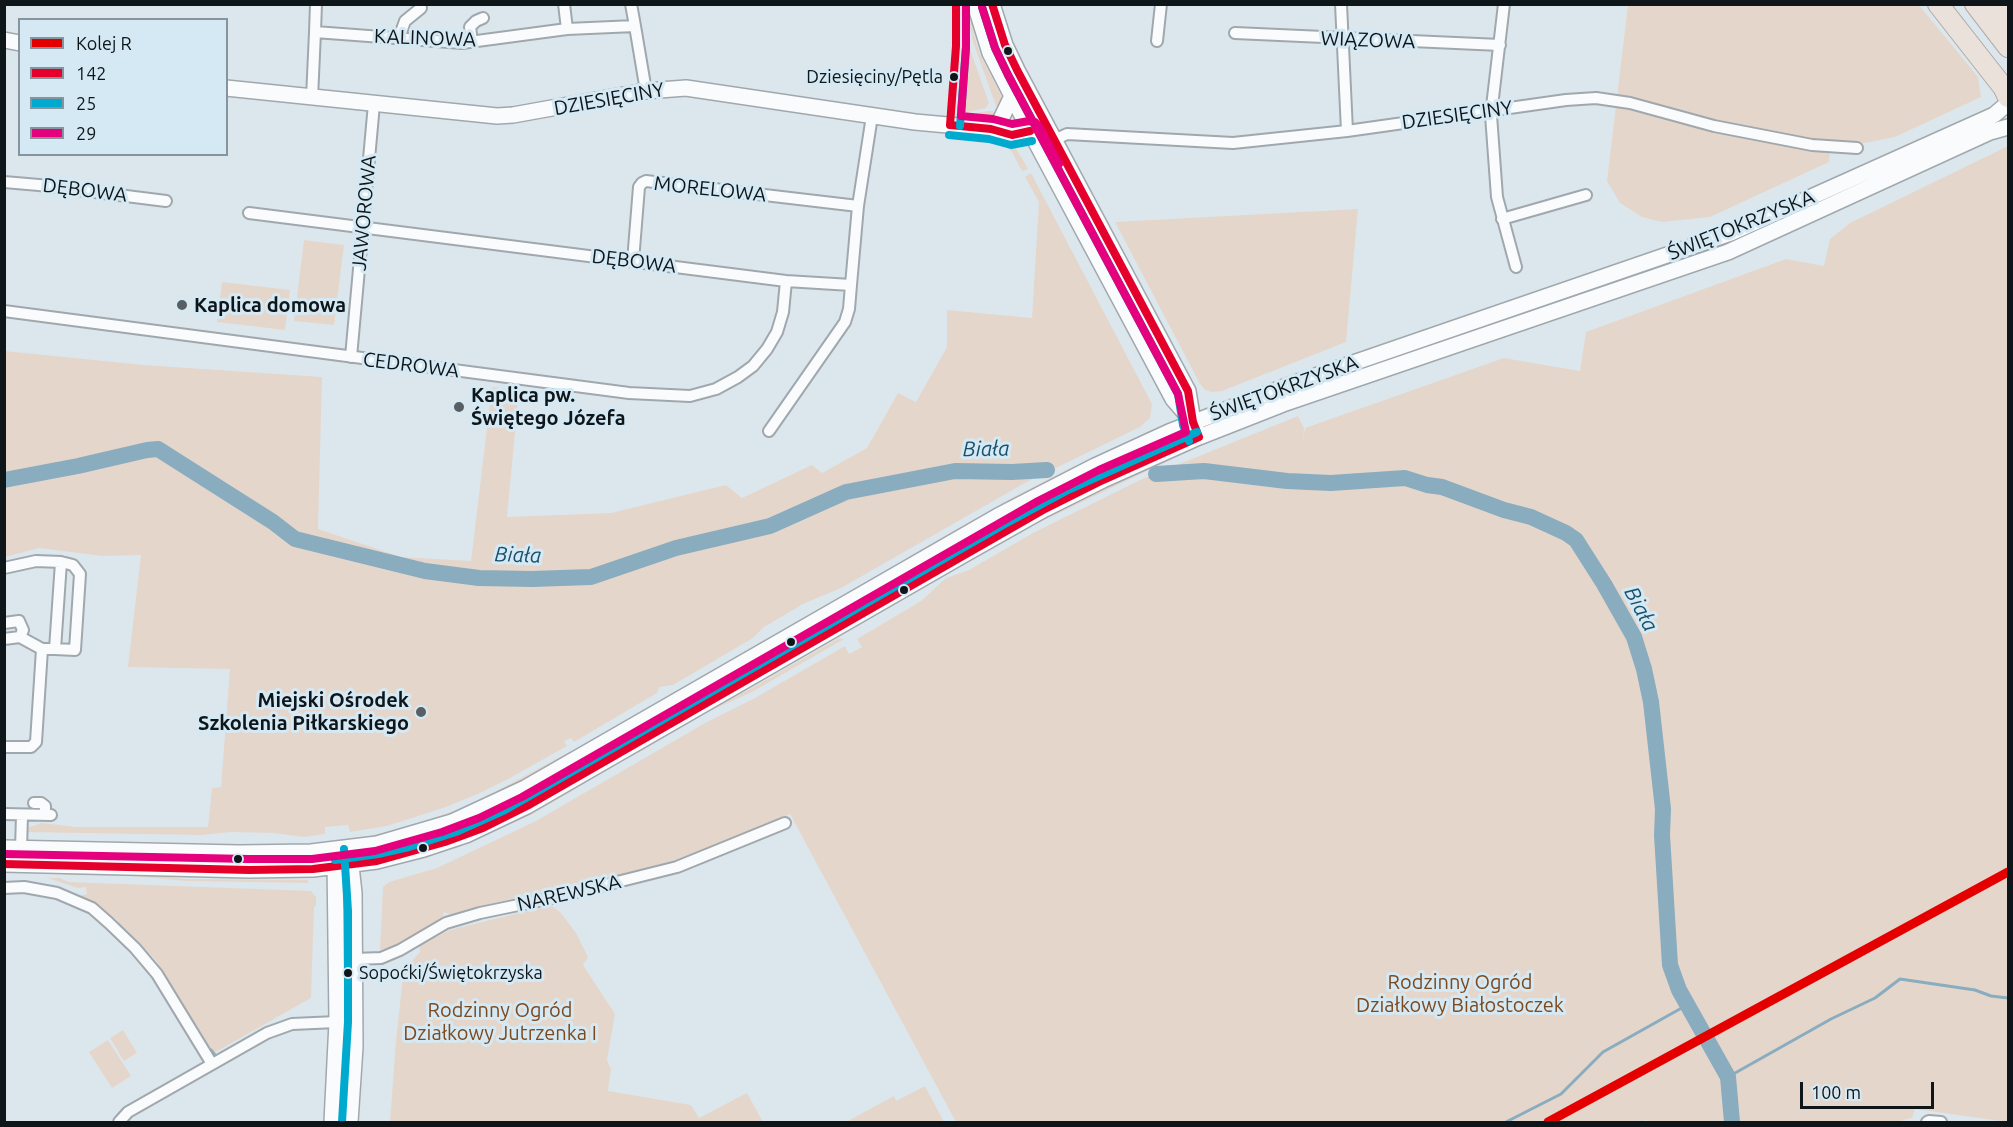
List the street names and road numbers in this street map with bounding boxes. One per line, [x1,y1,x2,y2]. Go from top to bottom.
street label: KALINOWA [374,24,476,52]
street label: WIĄZOWA [1320,26,1416,54]
street label: DZIESIĘCINY [552,77,666,121]
street label: DZIESIĘCINY [1400,95,1514,135]
street label: JAWOROWA [347,154,381,272]
street label: MORELOWA [653,171,767,207]
street label: DĘBOWA [41,173,129,207]
street label: ŚWIĘTOKRZYSKA [1664,185,1818,265]
street label: DĘBOWA [590,244,678,278]
street label: CEDROWA [361,347,461,383]
street label: ŚWIĘTOKRZYSKA [1207,350,1361,426]
street label: NAREWSKA [515,869,623,917]

